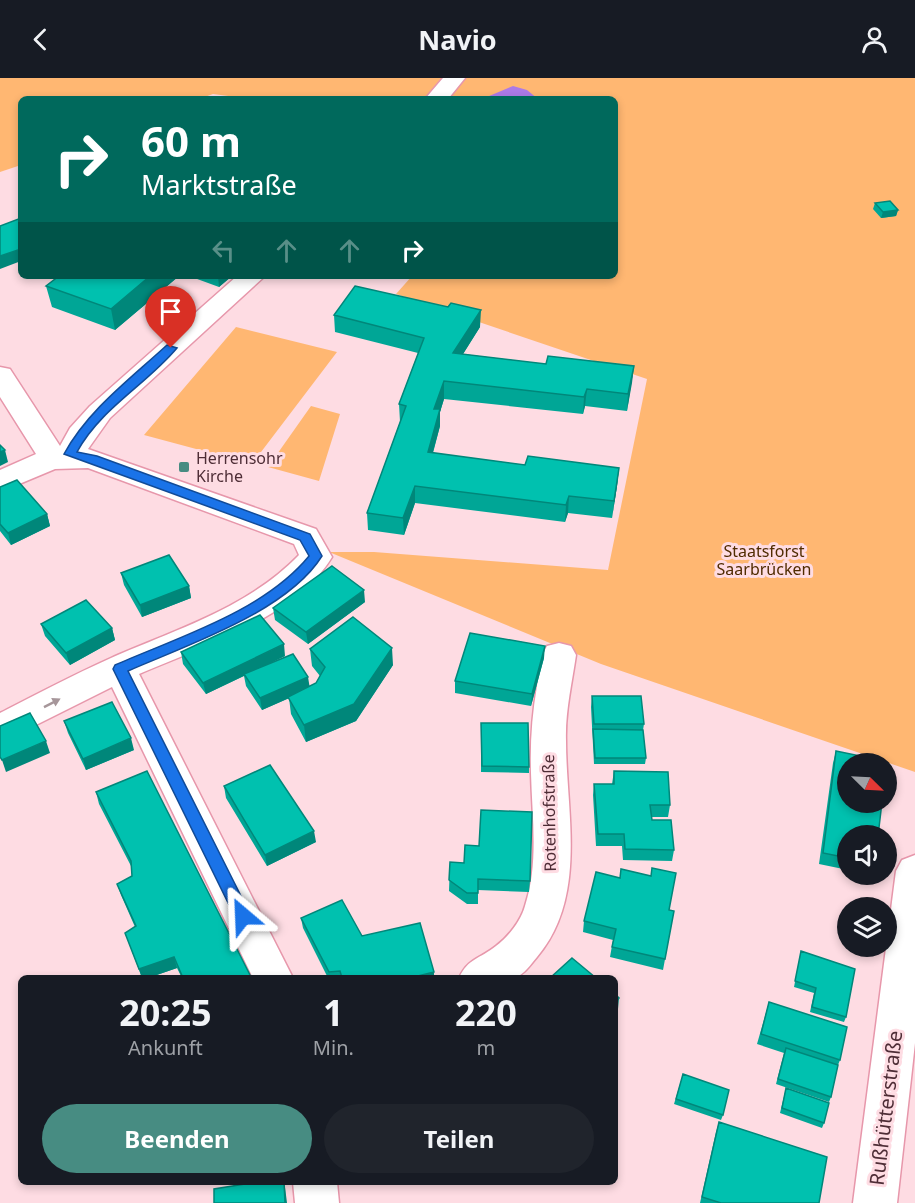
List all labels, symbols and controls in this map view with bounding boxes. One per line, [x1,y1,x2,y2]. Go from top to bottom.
text: Navio [418,21,497,58]
icon: back [24,23,57,56]
icon: person [858,23,891,56]
text: 60 m [141,112,241,169]
icon: right [42,120,120,198]
text: Marktstraße [141,166,297,203]
icon: left [207,234,240,267]
icon: ahead [270,234,303,267]
icon: ahead [333,234,366,267]
icon: right [396,234,429,267]
pin [145,286,196,348]
icon: arrive [154,295,187,328]
place label: Herrensohr Kirche [196,447,283,487]
marker: Herrensohr Kirche [177,460,191,474]
park label: Staatsforst Saarbrücken [717,540,811,580]
one-way arrow [44,698,61,707]
north arrow [837,753,897,813]
map controls [837,753,897,957]
street label: Rotenhofstraße [537,754,561,872]
button: sound [837,825,897,885]
position arrow [211,884,275,948]
button: layers [837,897,897,957]
text: 20:25 [119,988,212,1037]
text: 1 [323,988,344,1037]
text: 220 [455,988,517,1037]
street label: Rußhütterstraße [863,1029,908,1187]
text: Ankunft [128,1034,203,1061]
text: Min. [313,1034,354,1061]
text: m [477,1034,495,1061]
button: Beenden [42,1104,312,1173]
button: Teilen [324,1104,594,1173]

